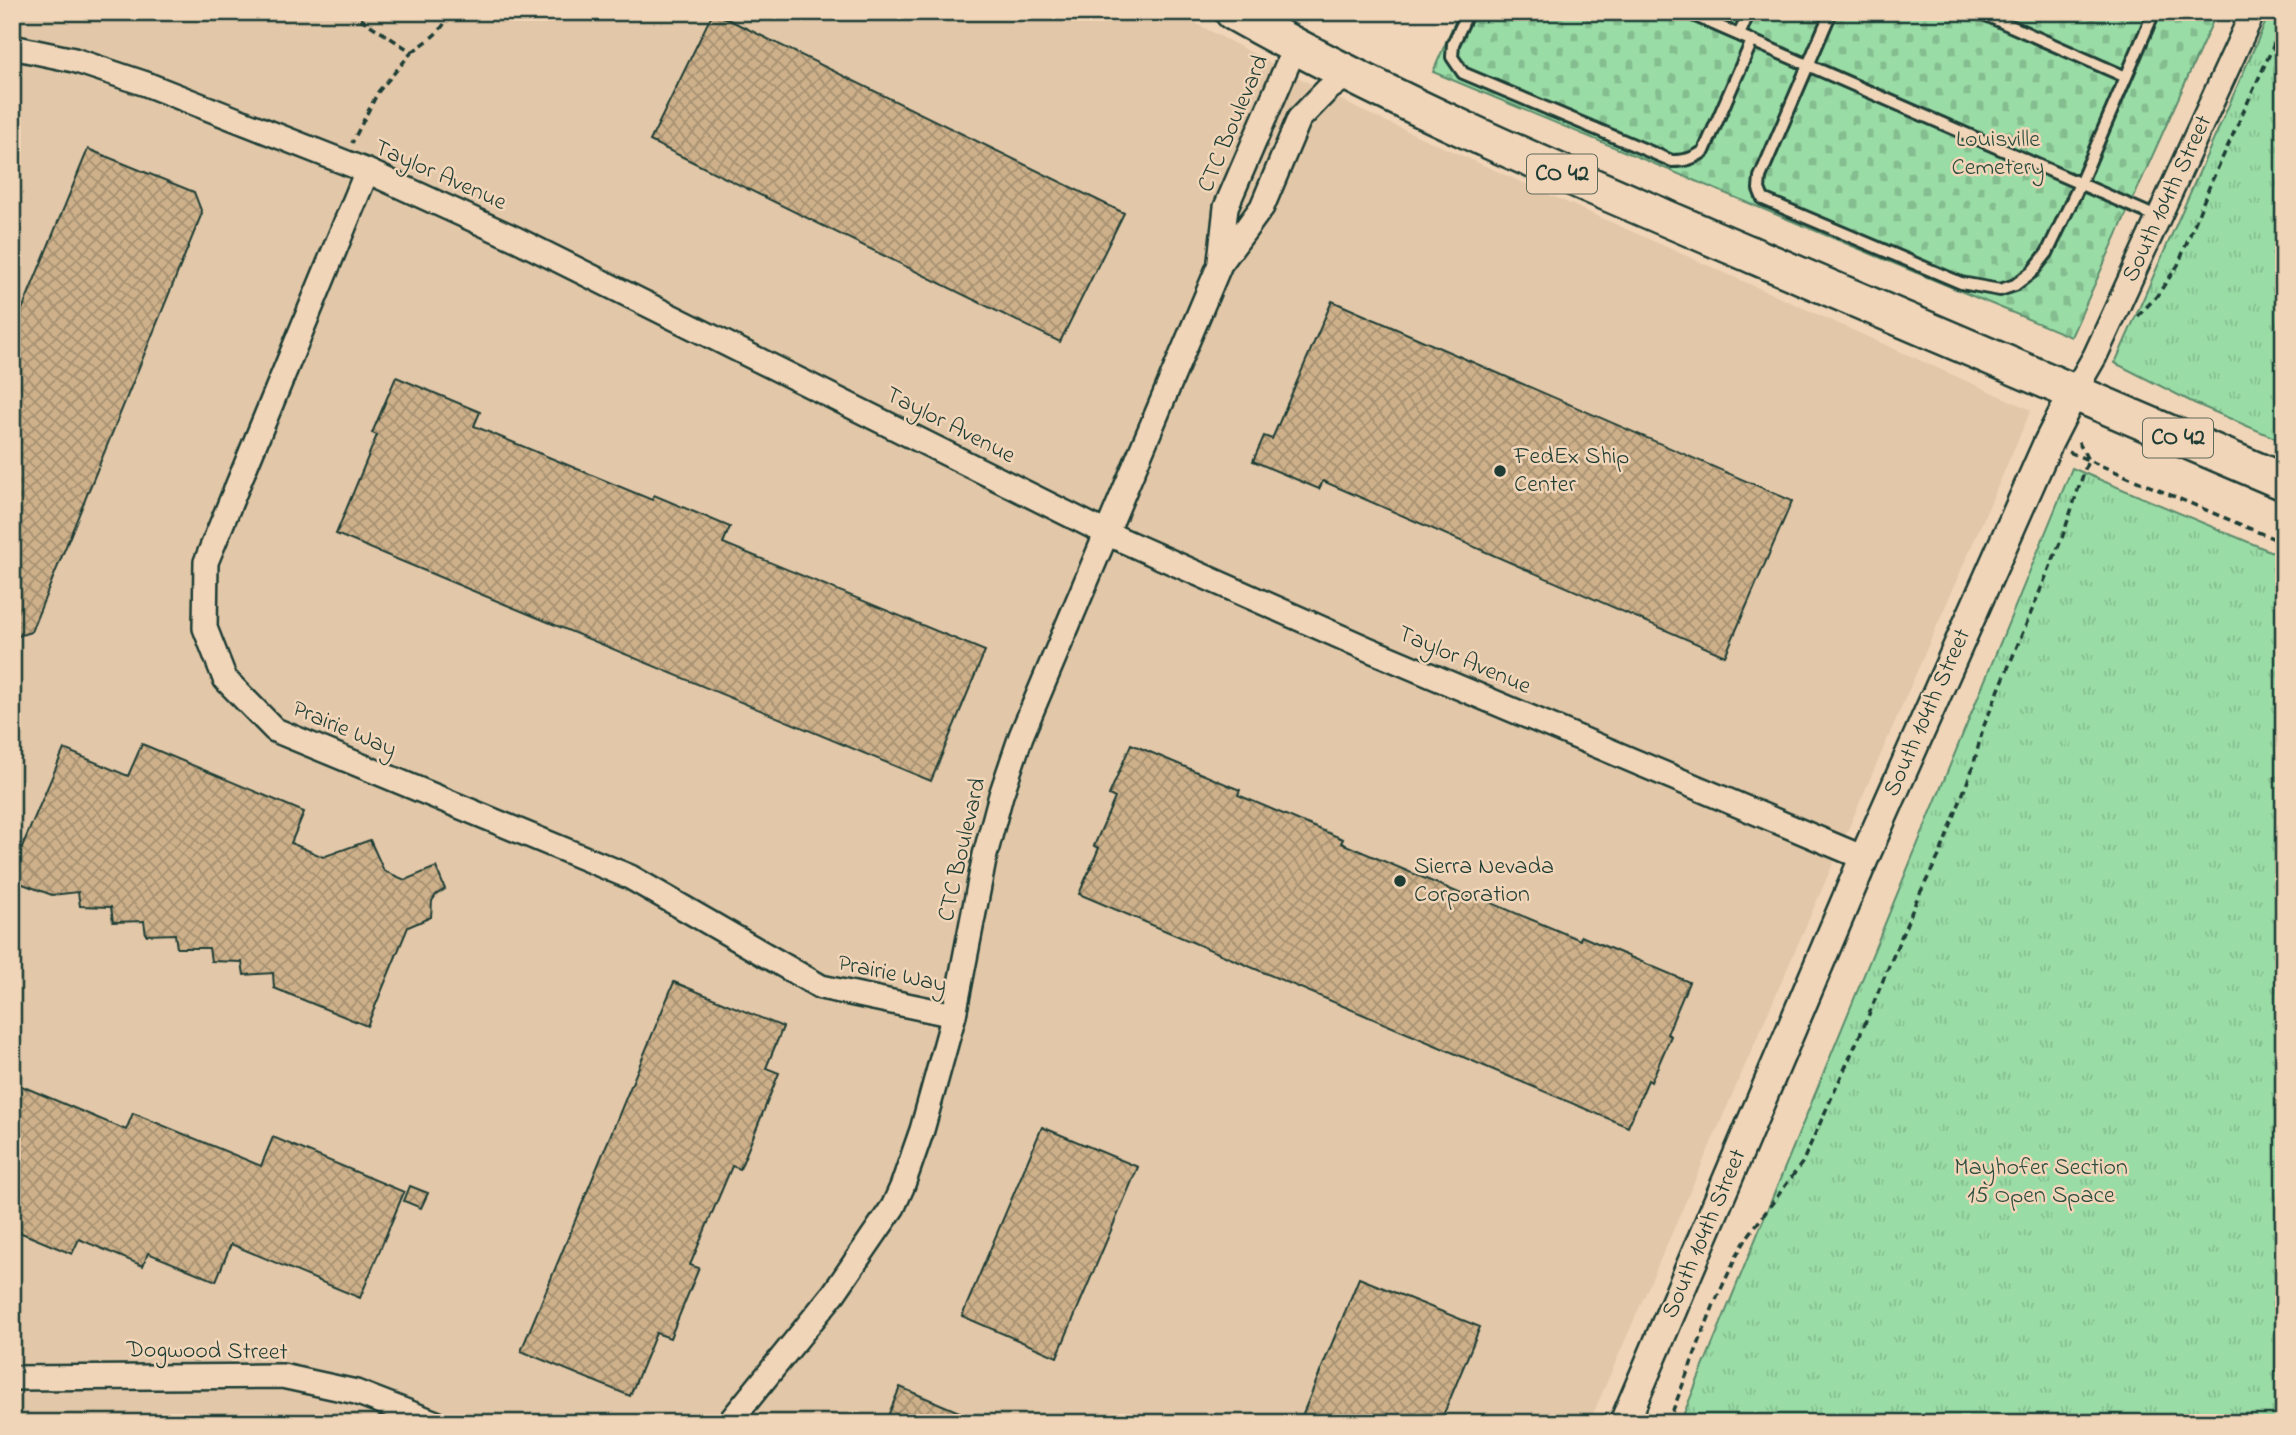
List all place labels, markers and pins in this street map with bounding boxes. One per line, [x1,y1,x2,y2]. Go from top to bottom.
place label: FedEx Ship Center [1513,440,1629,503]
marker: FedEx Ship Center [1492,463,1508,479]
place label: Sierra Nevada Corporation [1414,850,1554,913]
marker: Sierra Nevada Corporation [1392,873,1408,889]

